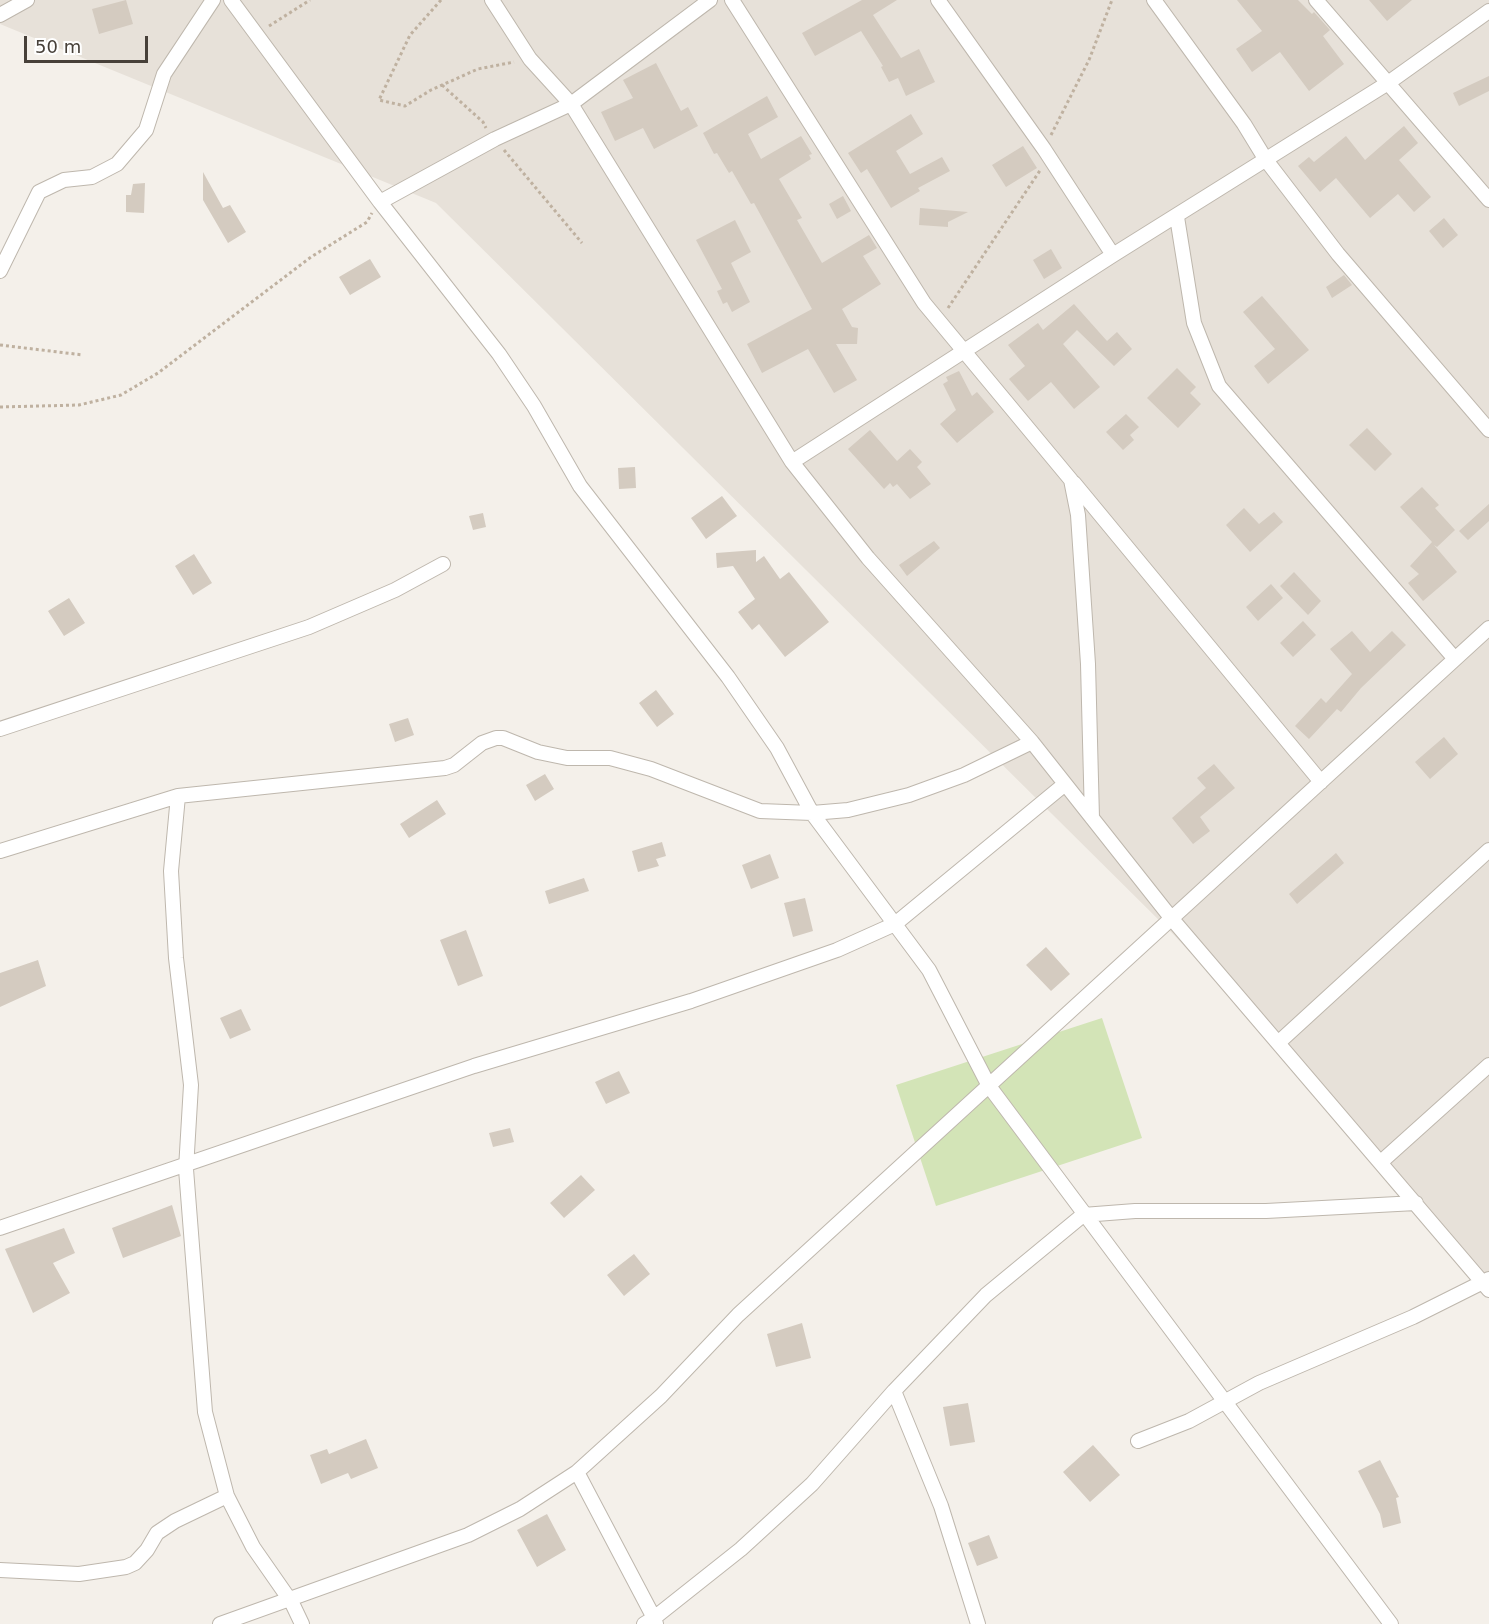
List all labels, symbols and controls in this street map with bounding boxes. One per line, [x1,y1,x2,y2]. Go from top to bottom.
scale bar [27,24,152,62]
text: 50 m [35,36,81,57]

